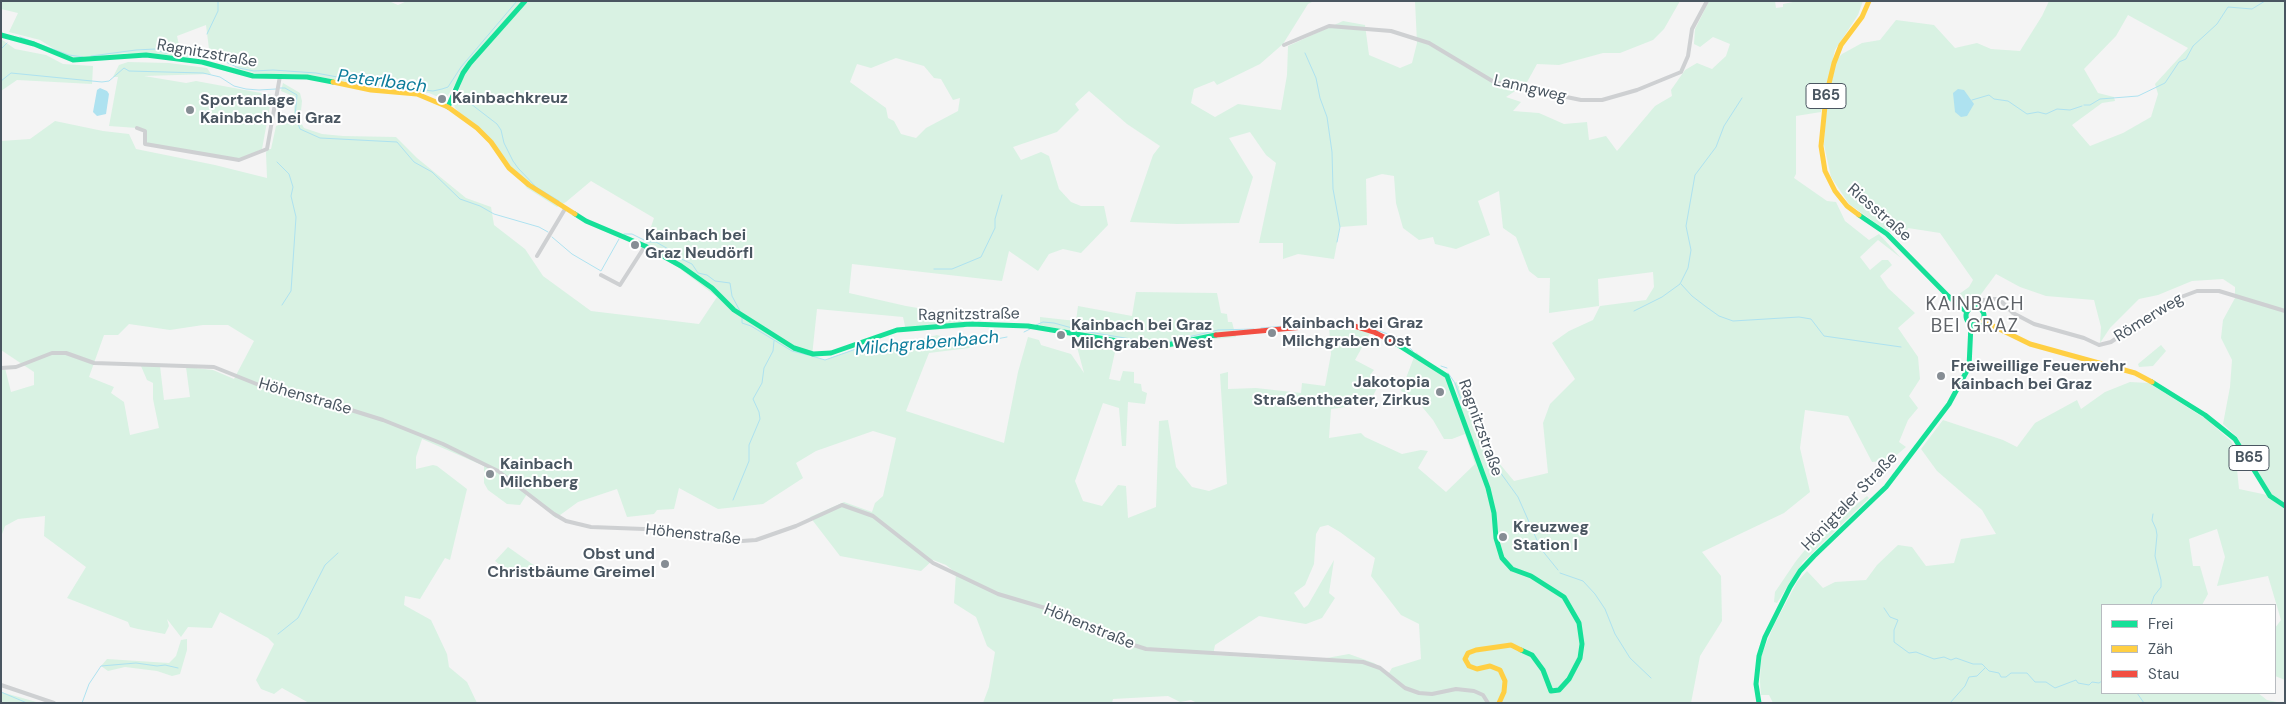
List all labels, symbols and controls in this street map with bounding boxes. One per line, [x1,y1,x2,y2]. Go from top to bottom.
street label: Ragnitzstraße [155,36,259,72]
water label: Peterlbach [336,66,428,98]
street label: Lanngweg [1492,71,1568,107]
road number: B65 [1806,84,1846,108]
place label: Kainbachkreuz [452,89,568,109]
place label: Sportanlage Kainbach bei Graz [200,91,341,129]
marker: Kainbachkreuz [436,93,448,105]
marker: Sportanlage Kainbach bei Graz [184,104,196,116]
street label: Riesstraße [1843,180,1915,246]
place label: Kainbach bei Graz Neudörfl [645,226,753,264]
marker: Kainbach bei Graz Neudörfl [629,239,641,251]
street label: Römerweg [2111,289,2187,347]
district label: KAINBACH BEI GRAZ [1925,294,2025,338]
street label: Ragnitzstraße [918,305,1020,325]
place label: Kainbach bei Graz Milchgraben Ost [1282,314,1423,352]
place label: Kainbach bei Graz Milchgraben West [1071,316,1213,354]
water label: Milchgrabenbach [854,327,1000,361]
marker: Kainbach bei Graz Milchgraben Ost [1266,327,1278,339]
marker: Kainbach bei Graz Milchgraben West [1055,329,1067,341]
place label: Freiweillige Feuerwehr Kainbach bei Graz [1951,357,2126,395]
marker: Freiweillige Feuerwehr Kainbach bei Graz [1935,370,1947,382]
place label: Jakotopia Straßentheater, Zirkus [1253,373,1430,411]
street label: Höhenstraße [256,375,354,419]
street label: Ragnitzstraße [1454,377,1506,479]
marker: Jakotopia Straßentheater, Zirkus [1434,386,1446,398]
road number: B65 [2229,446,2269,470]
street label: Hönigtaler Straße [1798,449,1902,555]
place label: Kainbach Milchberg [500,455,578,493]
marker: Kainbach Milchberg [484,468,496,480]
place label: Kreuzweg Station I [1513,518,1589,556]
street label: Höhenstraße [644,520,742,550]
marker: Kreuzweg Station I [1497,531,1509,543]
place label: Obst und Christbäume Greimel [487,545,655,583]
marker: Obst und Christbäume Greimel [659,558,671,570]
street label: Höhenstraße [1041,600,1137,654]
legend [2101,604,2276,694]
text: Frei [2148,614,2173,634]
text: Zäh [2148,639,2173,659]
text: Stau [2148,664,2179,684]

